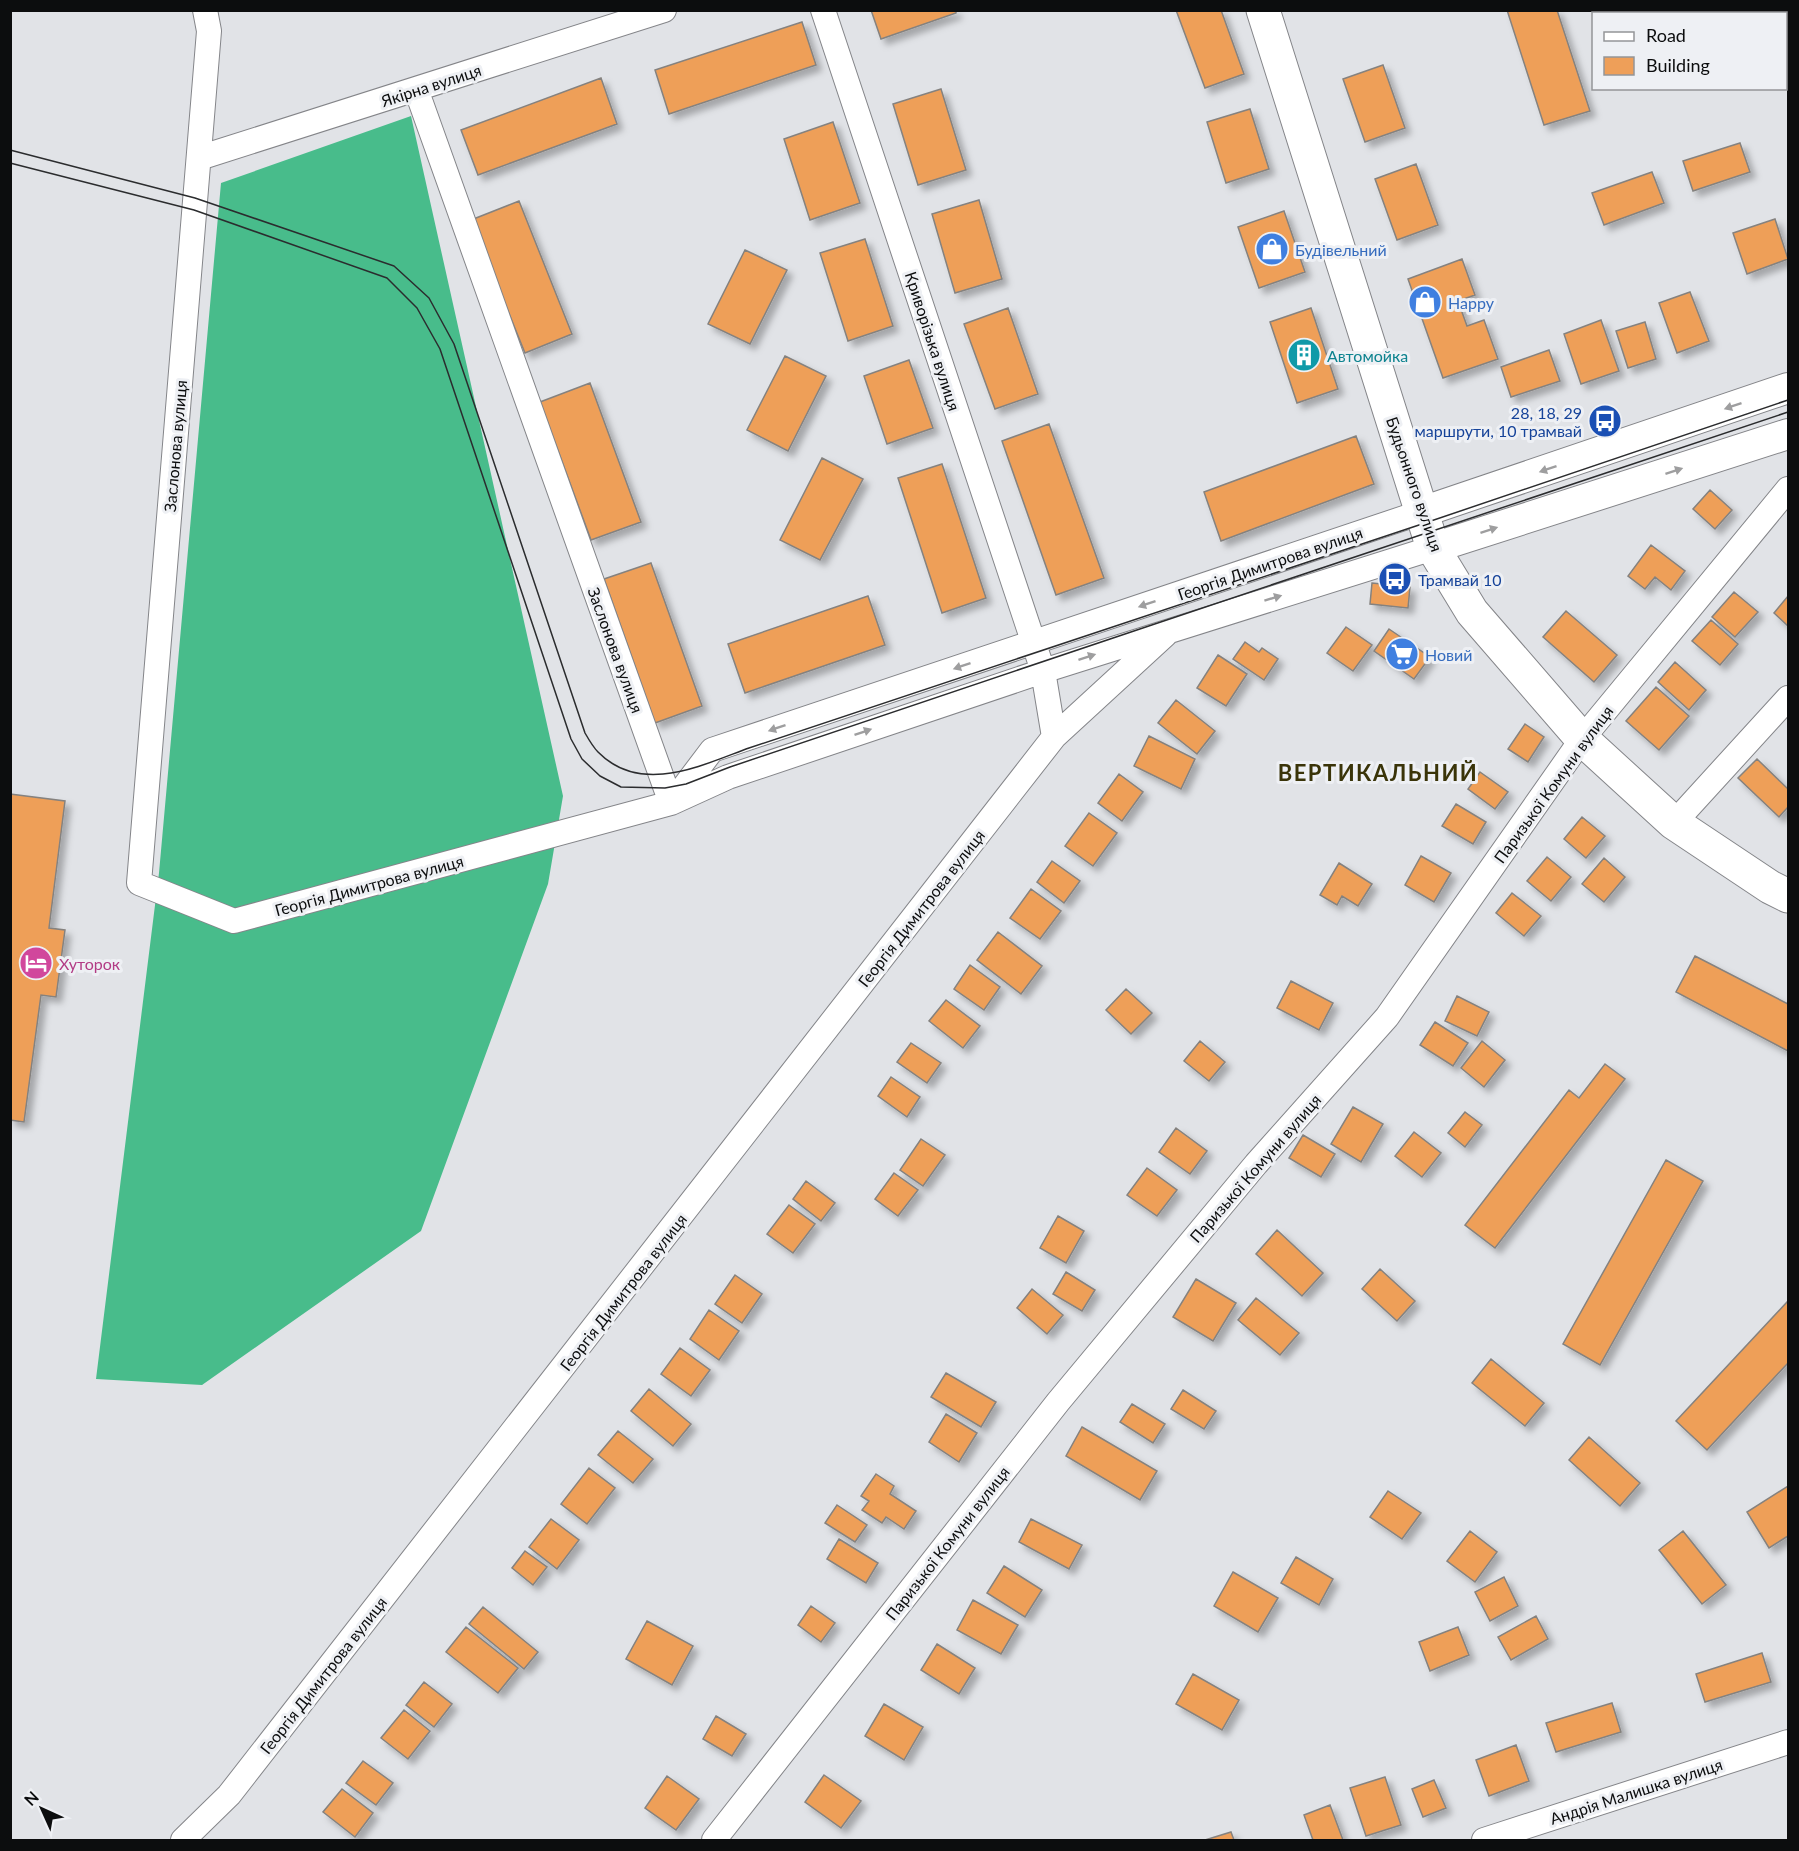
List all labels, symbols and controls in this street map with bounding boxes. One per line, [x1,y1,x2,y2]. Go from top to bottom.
legend [1592,12,1787,90]
text: Road [1646,24,1686,46]
text: Building [1646,54,1710,76]
street label: Якірна вулиця [378,60,483,110]
shop icon: Будівельний [1254,231,1290,267]
place label: Будівельний [1295,240,1387,259]
street label: Криворізька вулиця [902,269,964,413]
shop icon: Happy [1407,284,1443,320]
place label: Happy [1448,293,1495,312]
building icon: Автомойка [1286,337,1322,373]
place label: Автомойка [1327,346,1408,365]
street label: Заслонова вулиця [160,379,190,513]
one-way arrow [1724,402,1742,412]
place label: 28, 18, 29 маршрути, 10 трамвай [1415,403,1582,440]
bus stop icon: 28, 18, 29 маршрути, 10 трамвай [1587,403,1623,439]
street label: Будьонного вулиця [1383,414,1447,554]
one-way arrow [1539,465,1557,474]
one-way arrow [1665,465,1683,475]
street label: Георгія Димитрова вулиця [1175,522,1365,604]
one-way arrow [1480,525,1498,534]
bus stop icon: Трамвай 10 [1377,561,1413,597]
place label: Трамвай 10 [1418,570,1502,589]
street label: Заслонова вулиця [584,584,648,716]
one-way arrow [1264,592,1282,602]
one-way arrow [1138,599,1156,609]
supermarket icon: Новий [1384,636,1420,672]
place label: Новий [1425,645,1472,664]
one-way arrow [1078,651,1096,661]
one-way arrow [953,661,971,671]
street label: Паризької Комуни вулиця [1490,702,1616,866]
one-way arrow [768,723,786,733]
one-way arrow [854,727,872,736]
district label: ВЕРТИКАЛЬНИЙ [1278,759,1478,786]
street label: Георгія Димитрова вулиця [854,826,988,990]
street label: Георгія Димитрова вулиця [273,851,465,919]
hotel icon: Хуторок [18,945,54,981]
place label: Хуторок [59,954,121,973]
street label: Паризької Комуни вулиця [1186,1090,1324,1246]
street label: Георгія Димитрова вулиця [556,1210,690,1374]
street label: Паризької Комуни вулиця [881,1462,1013,1624]
street label: Георгія Димитрова вулиця [256,1593,390,1757]
street label: Андрія Малишка вулиця [1547,1754,1725,1828]
north arrow [12,1779,72,1839]
text: N [20,1787,42,1809]

